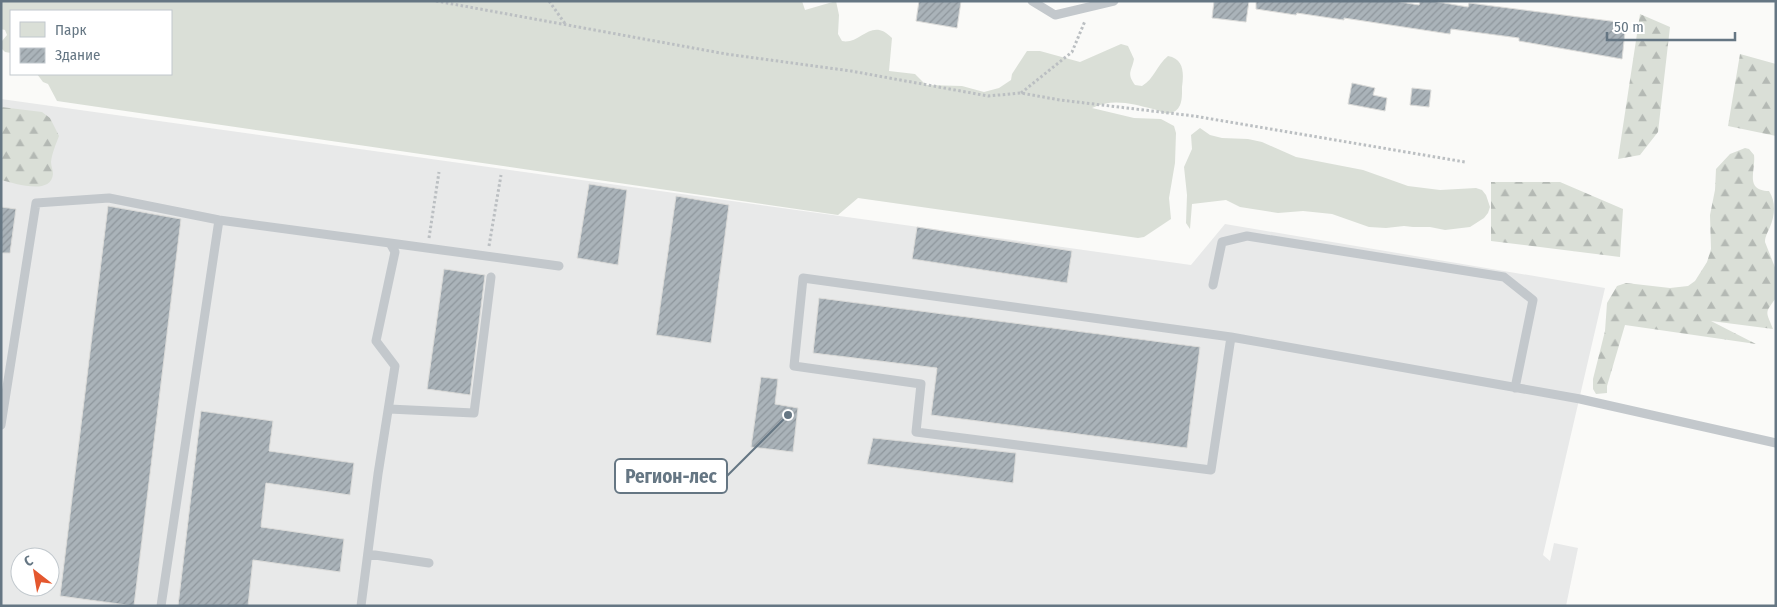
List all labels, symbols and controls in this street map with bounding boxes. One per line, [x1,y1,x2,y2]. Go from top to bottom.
legend [10,10,172,75]
scale bar [1607,10,1734,42]
text: 50 m [1614,18,1644,36]
text: Парк [55,21,86,39]
text: Здание [55,46,101,64]
callout: Регион-лес [615,459,727,493]
text: Регион-лес [625,465,718,488]
north arrow [10,547,60,597]
text: С [21,552,37,570]

